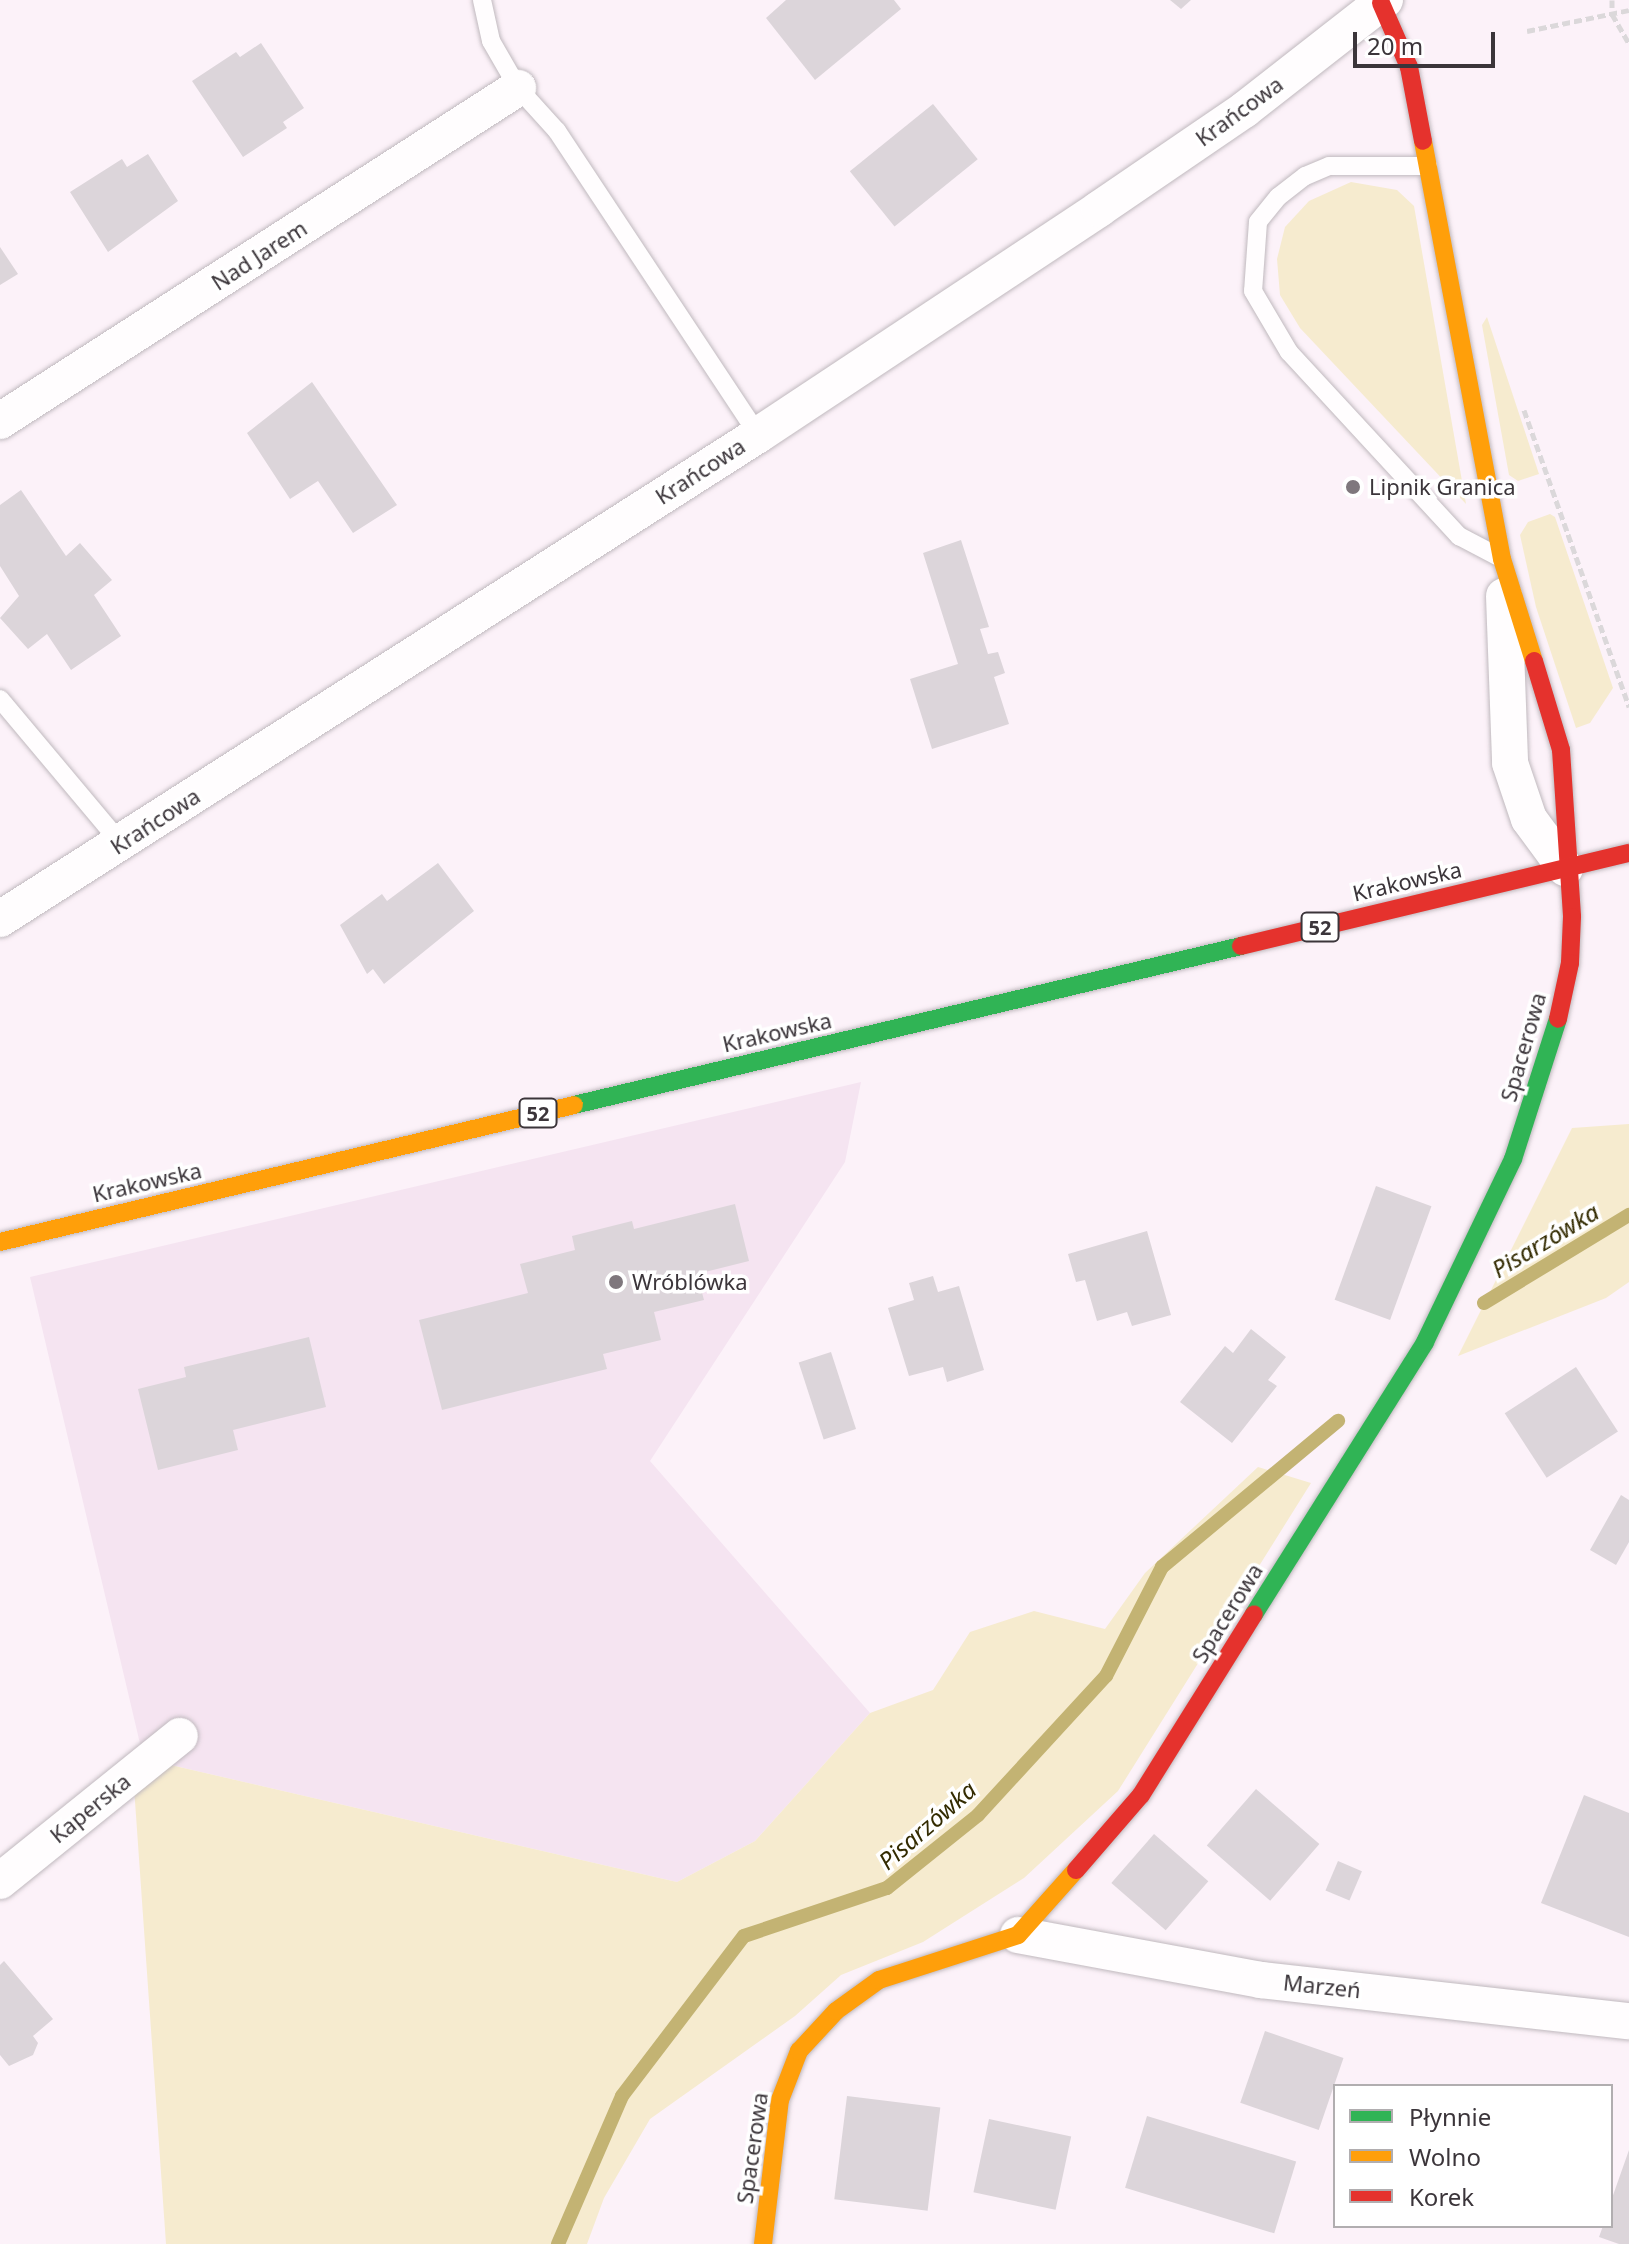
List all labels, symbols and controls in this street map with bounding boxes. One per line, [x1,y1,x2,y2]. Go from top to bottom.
scale bar [1357,16,1499,66]
text: 20 m [1367,29,1423,62]
street label: Krańcowa [1190,71,1288,151]
street label: Nad Jarem [206,214,312,296]
street label: Krańcowa [650,432,750,510]
place label: Lipnik Granica [1369,474,1516,500]
marker: Lipnik Granica [1344,478,1362,496]
street label: Krańcowa [105,782,205,860]
street label: Krakowska [1350,856,1464,906]
road number: 52 [1300,911,1340,943]
street label: Spacerowa [1495,989,1551,1105]
street label: Krakowska [720,1007,834,1057]
road number: 52 [518,1097,558,1129]
street label: Krakowska [90,1157,204,1207]
water label: Pisarzówka [1486,1197,1604,1283]
place label: Wróblówka [632,1269,748,1295]
marker: Wróblówka [607,1273,625,1291]
street label: Spacerowa [1186,1558,1268,1668]
street label: Kaperska [45,1768,135,1848]
water label: Pisarzówka [872,1775,982,1875]
street label: Marzeń [1282,1969,1362,2003]
legend [1333,2084,1613,2228]
street label: Spacerowa [731,2091,773,2205]
text: Płynnie [1409,2100,1491,2133]
text: Wolno [1409,2140,1481,2173]
text: Korek [1409,2180,1474,2213]

